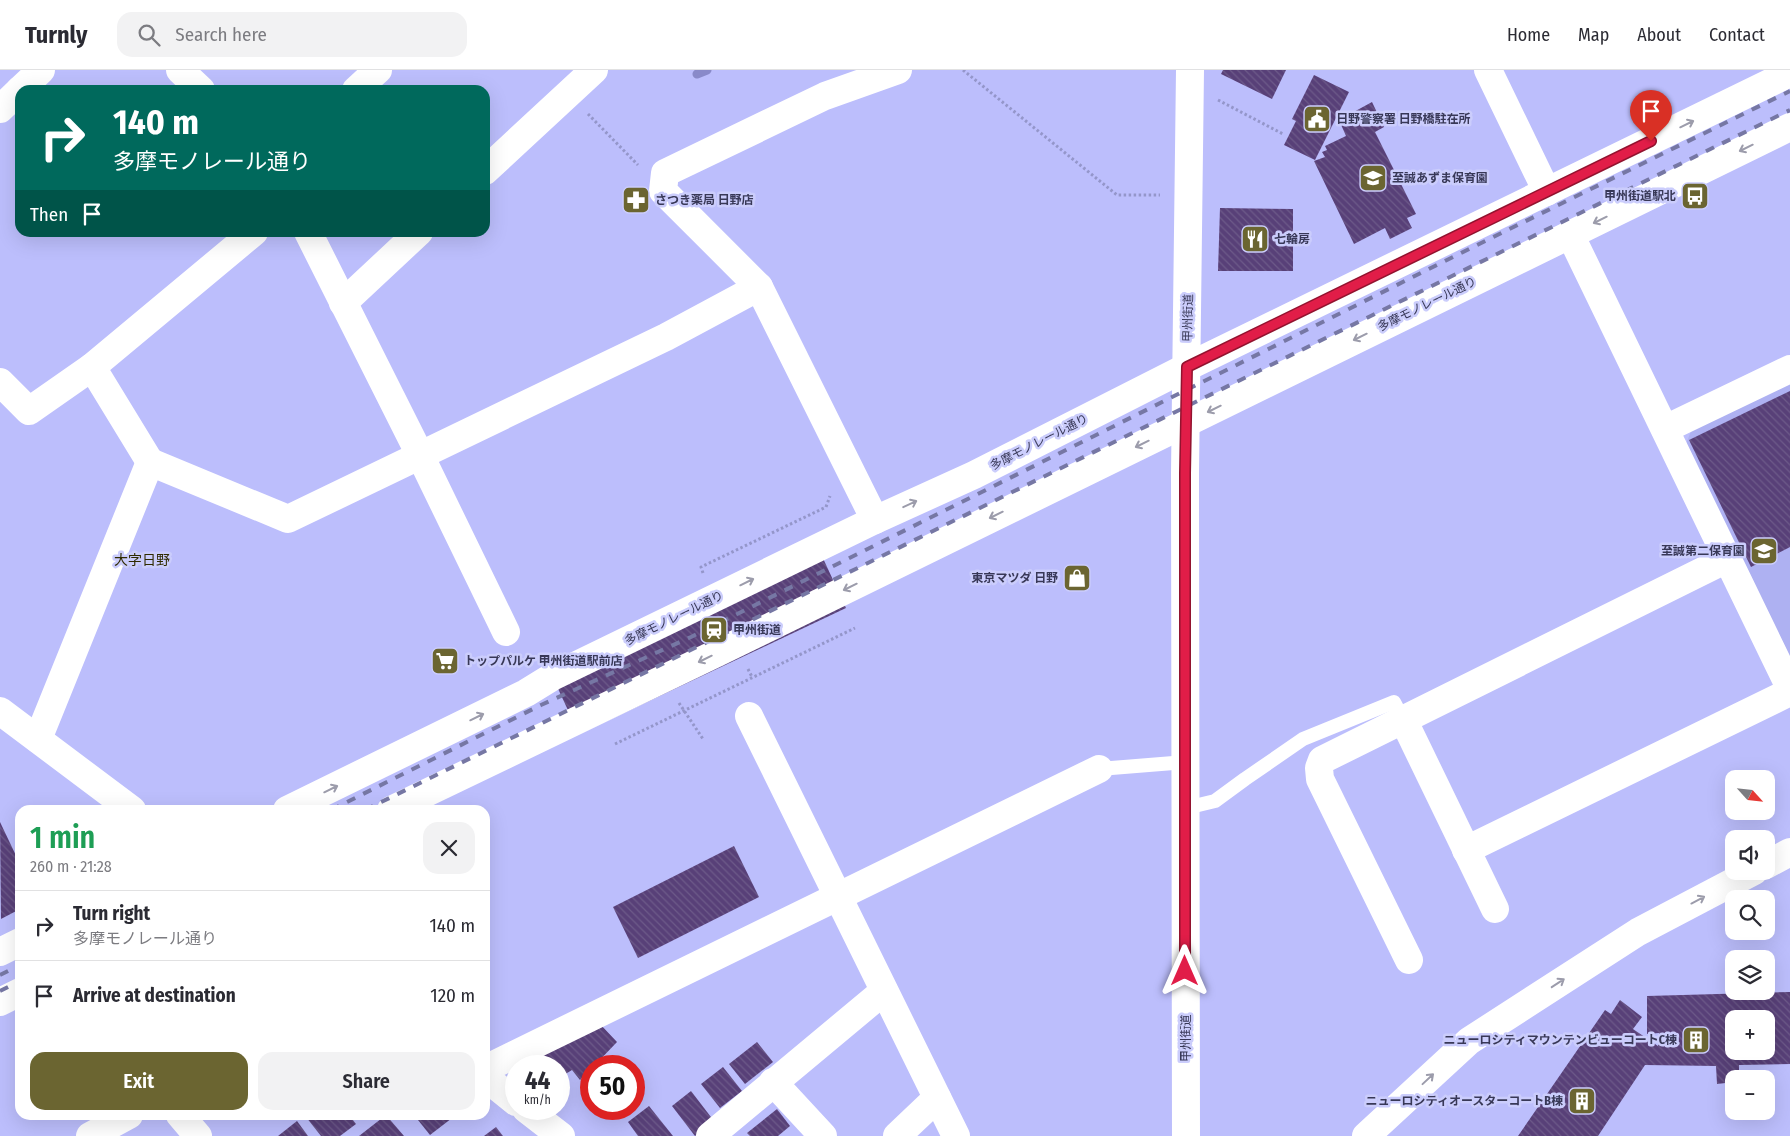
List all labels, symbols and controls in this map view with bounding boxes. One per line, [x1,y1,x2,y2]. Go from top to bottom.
search box [117,12,467,57]
text: Turnly [25,21,87,49]
icon: search [135,21,163,49]
text: Search here [175,23,267,46]
text: Home [1507,24,1550,46]
text: Map [1578,24,1609,46]
text: About [1637,24,1681,46]
text: Contact [1709,24,1765,46]
pin [1630,90,1672,141]
icon: arrive [1637,97,1665,125]
text: 140 m [113,101,199,143]
public building icon: 日野警察署 日野橋駐在所 [1302,104,1332,134]
icon: right [30,105,95,170]
place label: 日野警察署 日野橋駐在所 [1336,112,1471,126]
one-way arrow [1679,118,1694,128]
one-way arrow [1739,144,1754,153]
text: 多摩モノレール通り [113,148,311,175]
school or university icon: 至誠あずま保育園 [1358,163,1388,193]
place label: 至誠あずま保育園 [1392,171,1488,185]
bus stop icon: 甲州街道駅北 [1680,181,1710,211]
pharmacy icon: さつき薬局 日野店 [621,185,651,215]
place label: 甲州街道駅北 [1604,189,1676,203]
place label: さつき薬局 日野店 [655,193,754,207]
icon: arrive [78,200,106,228]
text: Then [30,203,68,226]
one-way arrow [1593,216,1608,225]
restaurant icon: 七輪房 [1240,224,1270,254]
place label: 七輪房 [1274,232,1310,246]
street label: 多摩モノレール通り [1375,274,1479,334]
street label: 甲州街道 [1181,294,1195,342]
one-way arrow [1353,333,1368,342]
one-way arrow [1207,404,1222,414]
street label: 多摩モノレール通り [988,411,1090,473]
one-way arrow [1135,439,1150,449]
one-way arrow [902,499,917,509]
one-way arrow [989,511,1004,521]
school or university icon: 至誠第二保育園 [1749,536,1779,566]
place label: 至誠第二保育園 [1661,544,1745,558]
district label: 大字日野 [114,552,170,569]
shop icon: 東京マツダ 日野 [1062,563,1092,593]
place label: 東京マツダ 日野 [972,571,1058,585]
one-way arrow [740,577,755,587]
one-way arrow [843,583,858,593]
street label: 多摩モノレール通り [622,588,726,648]
station icon: 甲州街道 [699,615,729,645]
place label: 甲州街道 [733,623,781,637]
supermarket icon: トップパルケ 甲州街道駅前店 [430,646,460,676]
place label: トップパルケ 甲州街道駅前店 [464,654,623,668]
one-way arrow [698,655,713,664]
one-way arrow [469,712,484,721]
north arrow [1725,770,1775,820]
map controls [1725,770,1775,1120]
one-way arrow [323,783,338,793]
text: 1 min [30,820,95,856]
button: close [423,822,475,874]
button: sound [1725,830,1775,880]
text: 260 m · 21:28 [30,857,112,876]
button: search [1725,890,1775,940]
one-way arrow [1690,895,1705,905]
text: Turn right [73,902,150,925]
icon: right [30,912,58,940]
text: 140 m [429,914,475,937]
text: 多摩モノレール通り [73,929,217,948]
position arrow [1158,944,1210,996]
button: layers [1725,950,1775,1000]
one-way arrow [1551,978,1565,988]
icon: arrive [30,982,58,1010]
text: Arrive at destination [73,984,236,1007]
text: 120 m [430,984,475,1007]
button: + [1725,1010,1775,1060]
street label: 甲州街道 [1179,1014,1193,1062]
building icon: ニューロシティマウンテンビューコートC棟 [1681,1025,1711,1055]
place label: ニューロシティマウンテンビューコートC棟 [1443,1033,1677,1047]
button: Exit [30,1052,248,1110]
button: Share [258,1052,475,1110]
speed limit sign: 50 [580,1055,645,1120]
text: 44 [525,1066,550,1096]
button: − [1725,1070,1775,1120]
one-way arrow [1422,1073,1434,1085]
building icon: ニューロシティオースターコートB棟 [1567,1086,1597,1116]
text: km/h [524,1093,551,1107]
place label: ニューロシティオースターコートB棟 [1366,1094,1563,1108]

